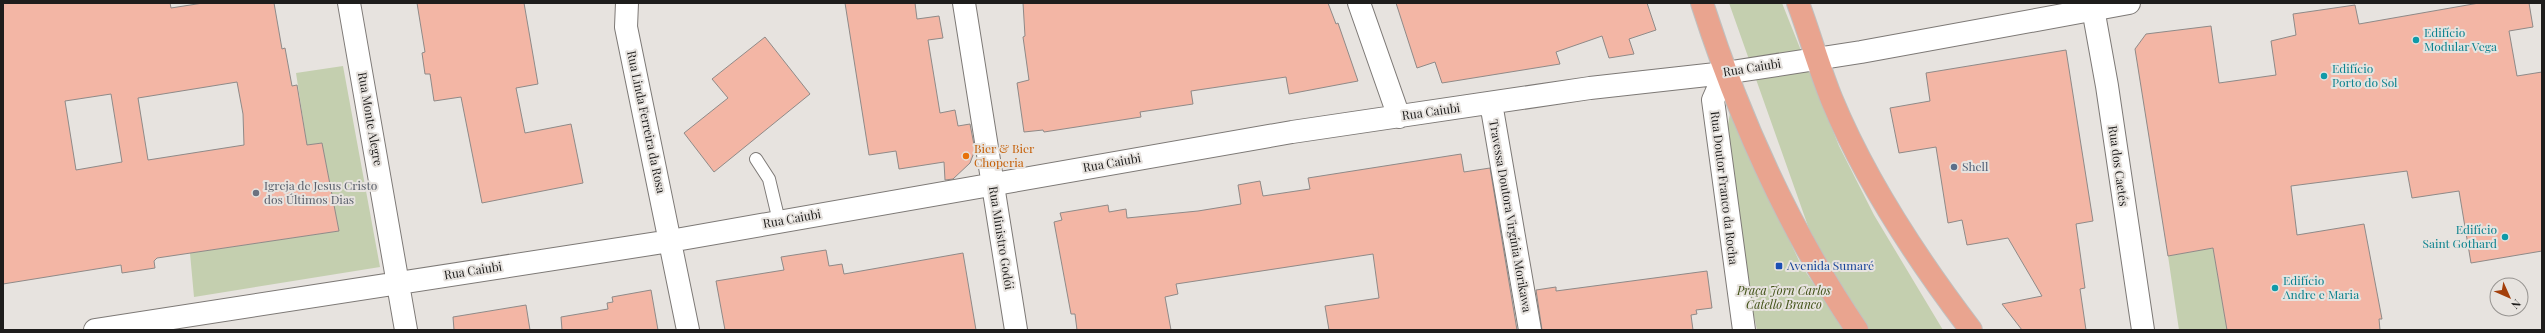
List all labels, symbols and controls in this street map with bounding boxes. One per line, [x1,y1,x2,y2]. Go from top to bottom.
place label: Edifício Modular Vega [2424,24,2497,54]
marker: Edifício Modular Vega [2411,35,2421,45]
street label: Rua Linda Ferreira da Rosa [624,49,670,195]
street label: Rua Caiubi [1722,54,1782,79]
place label: Edifício Porto do Sol [2332,60,2398,90]
street label: Rua Monte Alegre [355,71,387,167]
marker: Edifício Porto do Sol [2319,71,2329,81]
street label: Rua Caiubi [1401,99,1461,123]
street label: Rua Doutor Franco da Rocha [1708,110,1742,266]
street label: Travessa Doutora Virgínia Morikawa [1486,118,1536,314]
street label: Rua dos Caetés [2105,124,2133,207]
place label: Bier & Bier Choperia [974,140,1035,170]
street label: Rua Caiubi [1082,149,1143,175]
marker: Bier & Bier Choperia [961,151,971,161]
place label: Shell [1962,158,1989,174]
marker: Shell [1949,162,1959,172]
place label: Igreja de Jesus Cristo dos Últimos Dias [264,177,378,207]
street label: Rua Ministro Godói [986,185,1018,291]
marker: Igreja de Jesus Cristo dos Últimos Dias [251,188,261,198]
street label: Rua Caiubi [762,205,823,231]
place label: Edifício Saint Gothard [2422,221,2497,251]
marker: Edifício Saint Gothard [2500,232,2510,242]
street label: Rua Caiubi [443,257,503,282]
place label: Avenida Sumaré [1786,257,1874,273]
marker: Avenida Sumaré [1774,261,1784,271]
place label: Edifício Andre e Maria [2282,272,2359,302]
north arrow [2489,277,2529,317]
park label: Praça Jorn Carlos Catello Branco [1736,282,1831,312]
marker: Edifício Andre e Maria [2270,283,2280,293]
text: N [2508,296,2525,313]

